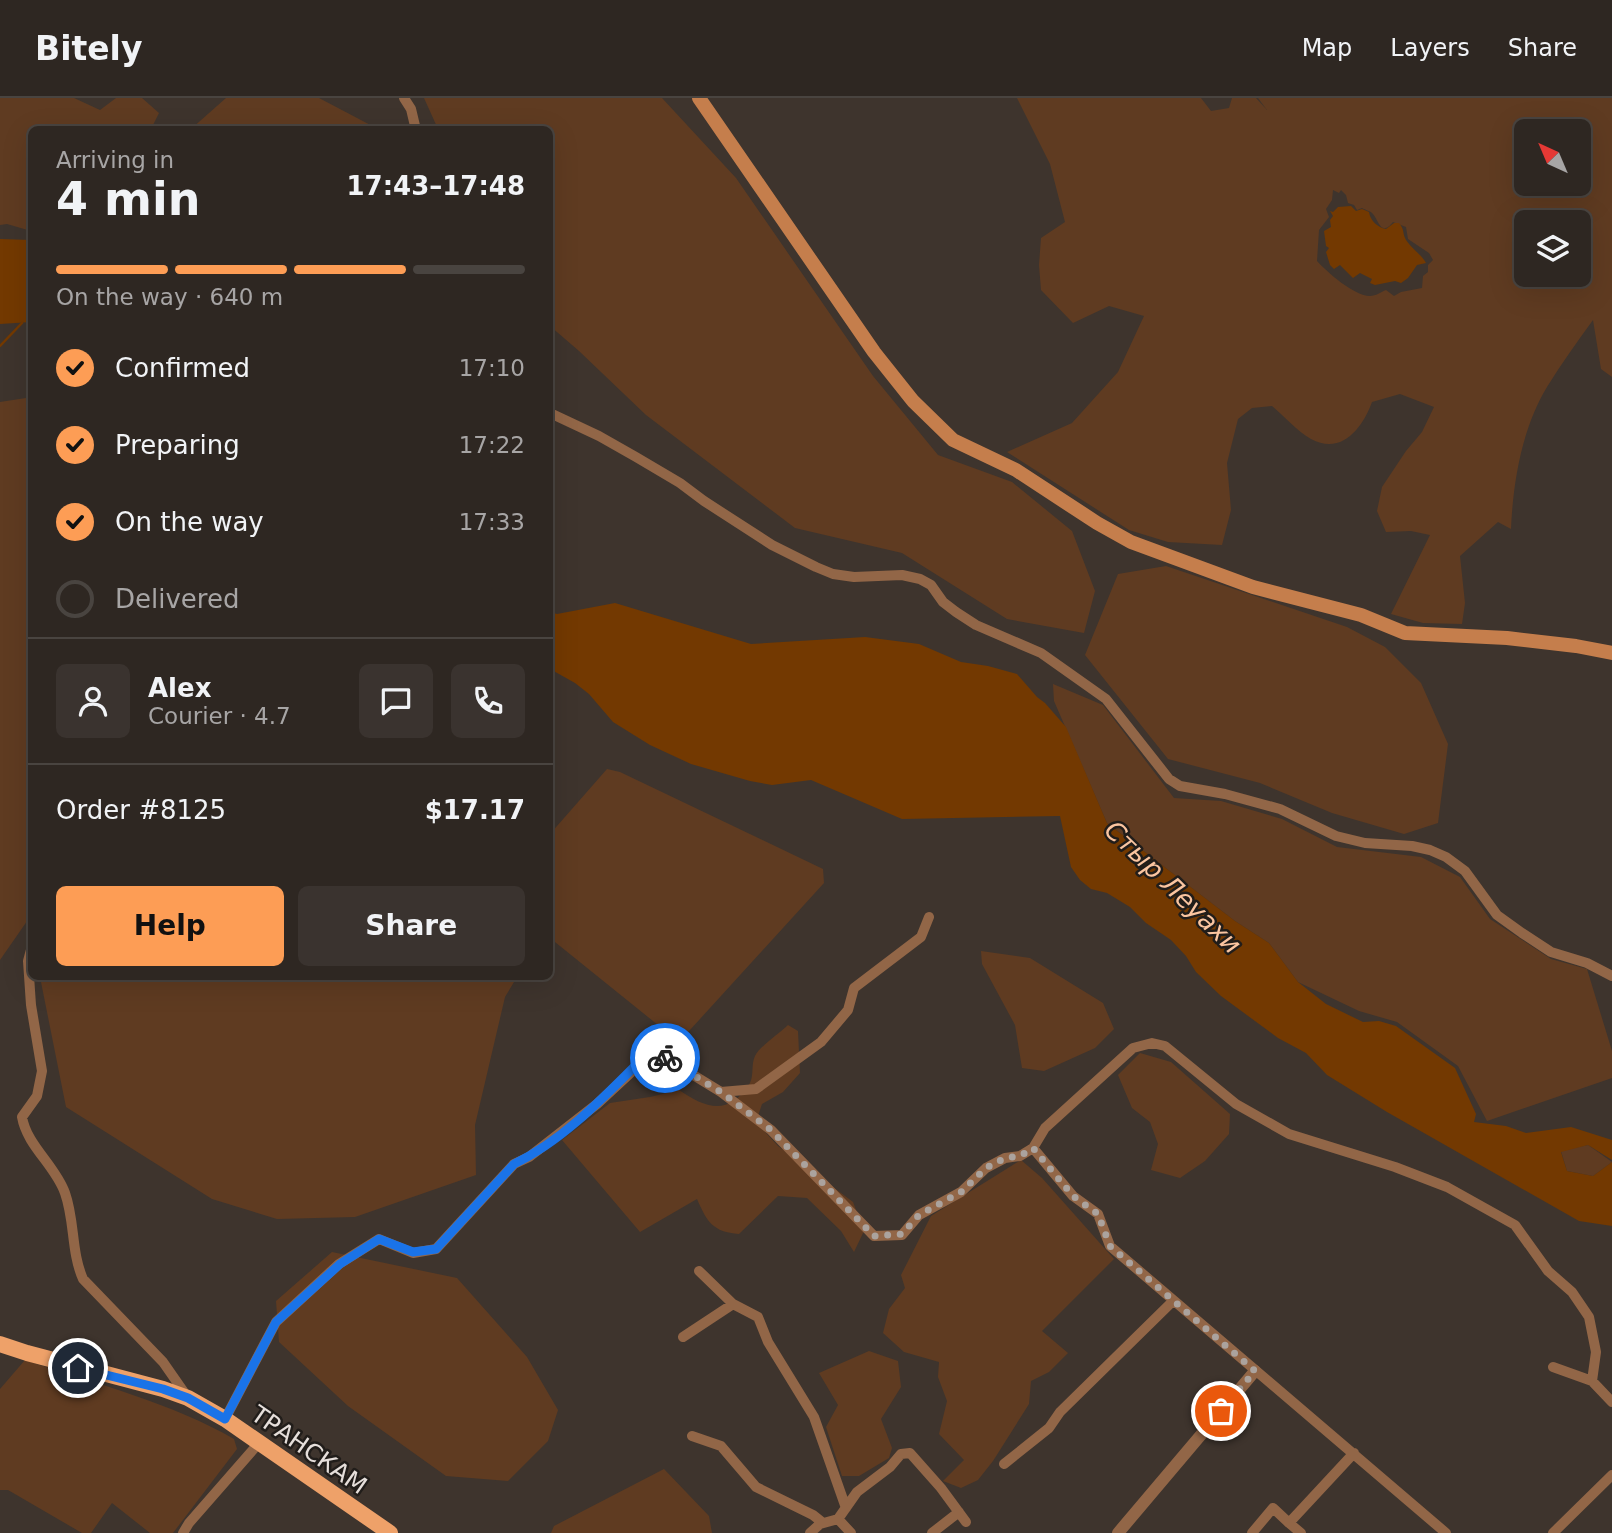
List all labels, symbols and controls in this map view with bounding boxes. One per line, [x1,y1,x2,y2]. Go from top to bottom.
text: Bitely [35,29,142,68]
text: Map [1302,34,1352,62]
text: Layers [1390,34,1470,62]
text: Share [1508,34,1577,62]
north arrow [1514,119,1591,196]
map controls [1514,119,1591,287]
text: Arriving in [56,147,174,173]
text: 17:43–17:48 [346,171,525,201]
text: 4 min [56,172,200,226]
button: layers [1514,210,1591,287]
text: On the way · 640 m [56,284,283,310]
icon: check [56,349,94,387]
text: Confirmed [115,353,250,383]
text: 17:10 [459,355,525,381]
icon: check [56,426,94,464]
text: Preparing [115,430,240,460]
text: 17:22 [459,432,525,458]
icon: check [56,503,94,541]
text: On the way [115,507,264,537]
text: 17:33 [459,509,525,535]
text: Delivered [115,584,239,614]
button: person [56,664,130,738]
button: chat [359,664,433,738]
button: phone [451,664,525,738]
text: Alex [148,673,211,703]
text: Courier · 4.7 [148,703,291,729]
text: Order #8125 [56,795,226,825]
text: $17.17 [425,795,525,825]
water label: Стыр Леуахи [1099,814,1247,960]
button: Help [56,886,284,966]
button: Share [298,886,525,966]
courier [630,1023,700,1093]
icon: bike [646,1039,684,1077]
pin [48,1338,108,1398]
icon: home [59,1349,97,1387]
pin [1191,1381,1251,1441]
icon: bag [1202,1392,1240,1430]
street label: ТРАНСКАМ [245,1399,372,1500]

